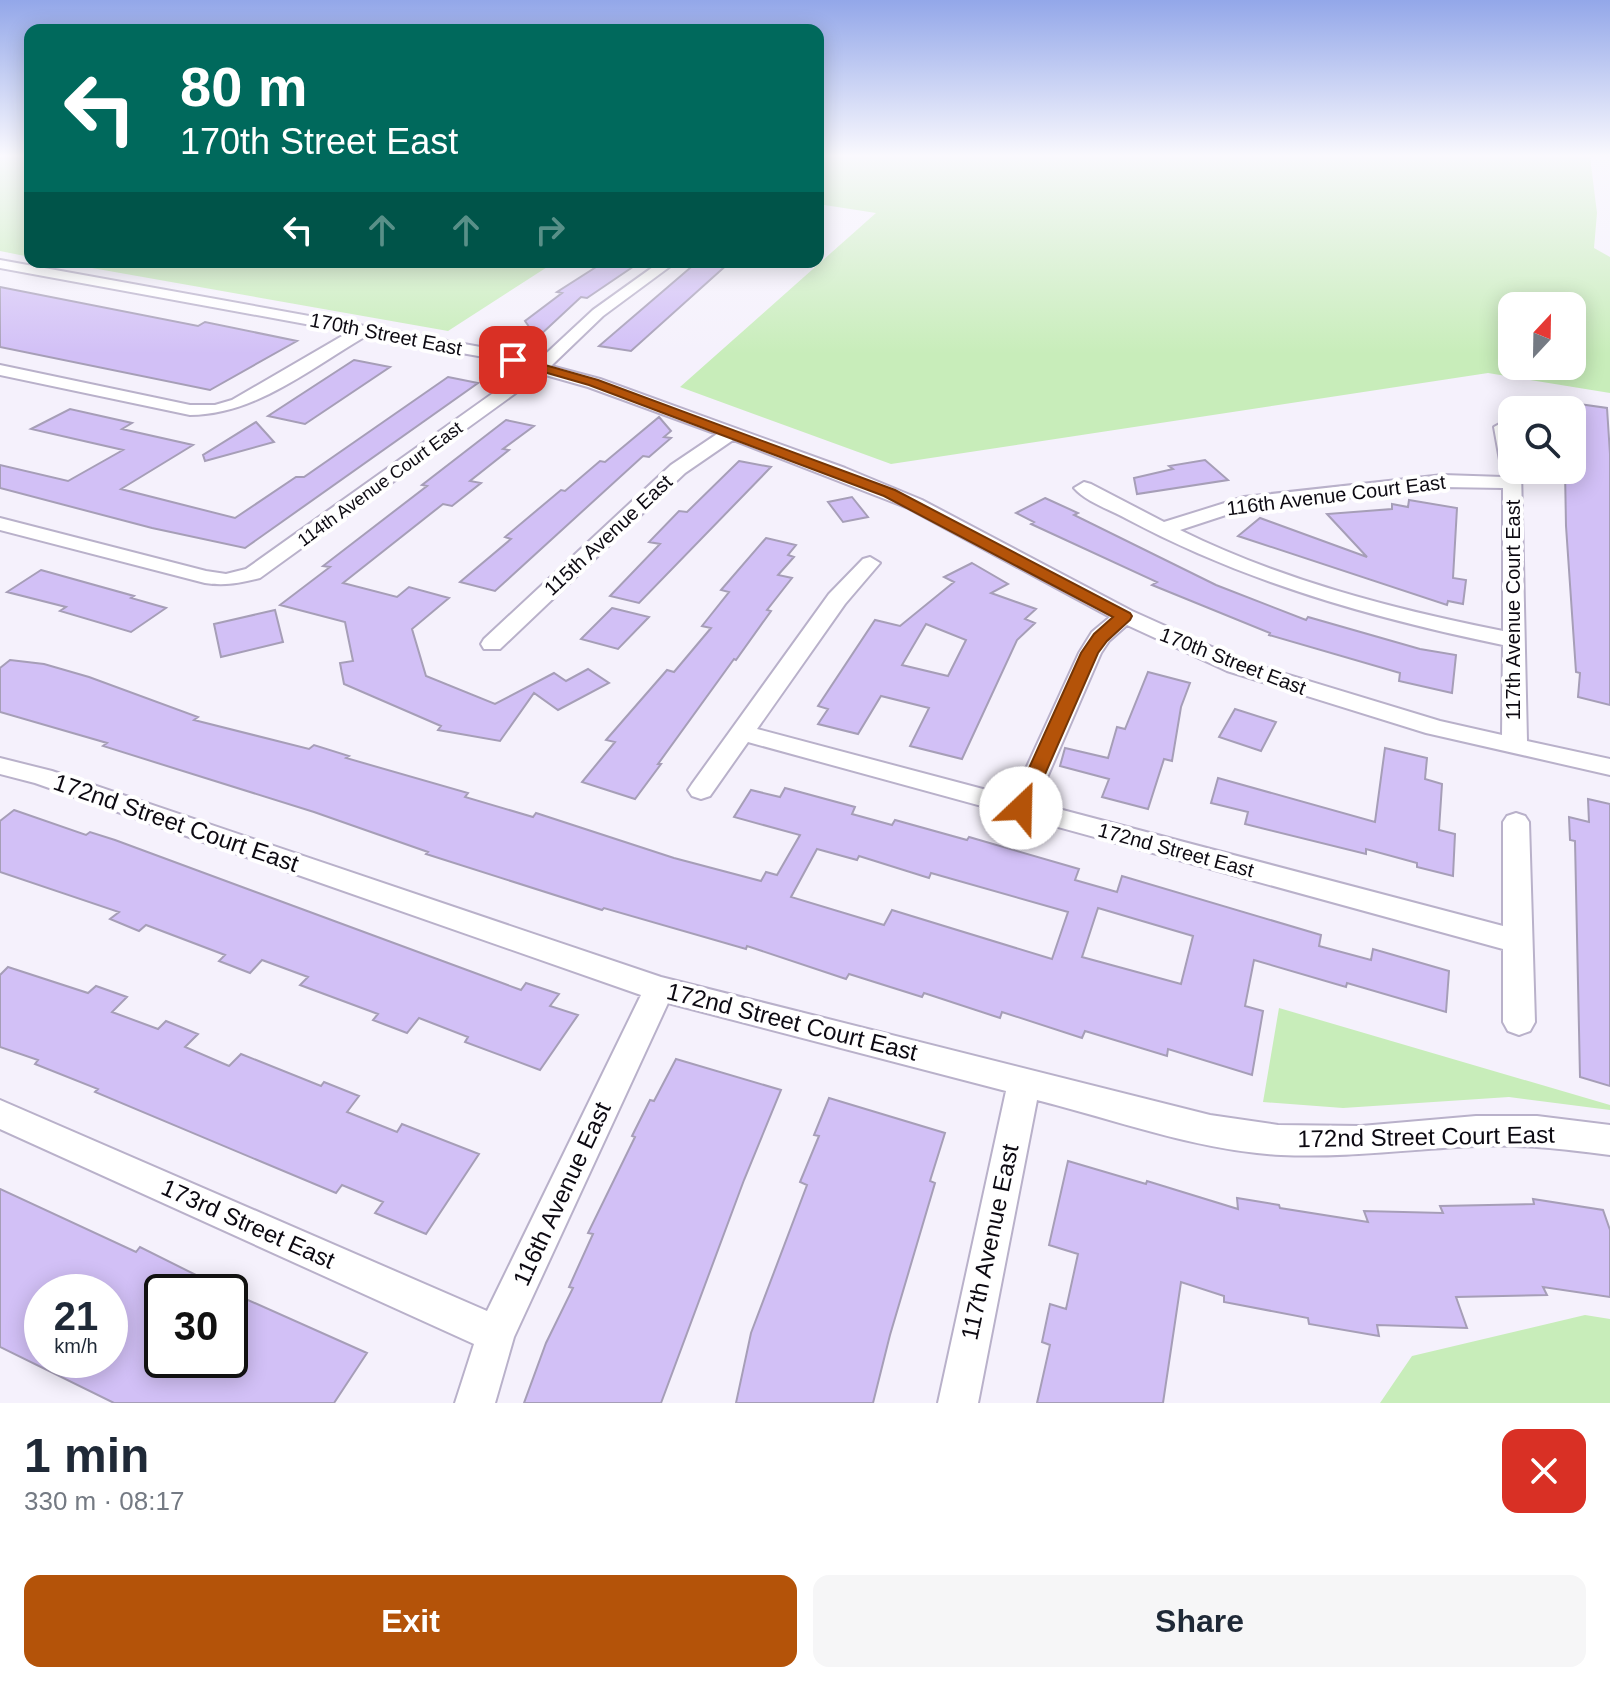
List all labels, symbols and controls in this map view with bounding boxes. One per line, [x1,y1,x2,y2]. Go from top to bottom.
text: 80 m [180,55,308,118]
icon: left [48,56,152,160]
text: 170th Street East [180,121,458,162]
icon: left [276,208,320,252]
icon: ahead [360,208,404,252]
icon: ahead [444,208,488,252]
icon: right [528,208,572,252]
north arrow [1498,292,1586,380]
map controls [1498,292,1586,484]
street label: 170th Street East [308,308,464,360]
pin [479,326,547,394]
icon: arrive [491,338,535,382]
button: search [1498,396,1586,484]
street label: 114th Avenue Court East [294,418,466,550]
street label: 115th Avenue East [540,470,677,600]
street label: 116th Avenue Court East [1225,471,1447,519]
street label: 117th Avenue Court East [1502,499,1524,720]
street label: 170th Street East [1157,623,1309,699]
position arrow [979,766,1063,850]
street label: 172nd Street Court East [50,768,303,877]
street label: 172nd Street East [1096,819,1257,881]
street label: 172nd Street Court East [664,977,921,1066]
street label: 116th Avenue East [507,1097,616,1290]
street label: 172nd Street Court East [1297,1121,1555,1152]
street label: 117th Avenue East [956,1141,1024,1342]
street label: 173rd Street East [157,1173,339,1274]
speed limit sign: 30 [144,1274,248,1378]
text: 21 [54,1294,98,1338]
text: km/h [54,1335,98,1357]
text: 1 min [24,1429,149,1482]
button: close [1502,1429,1586,1513]
text: 330 m · 08:17 [24,1486,184,1516]
button: Exit [24,1575,797,1667]
button: Share [813,1575,1586,1667]

